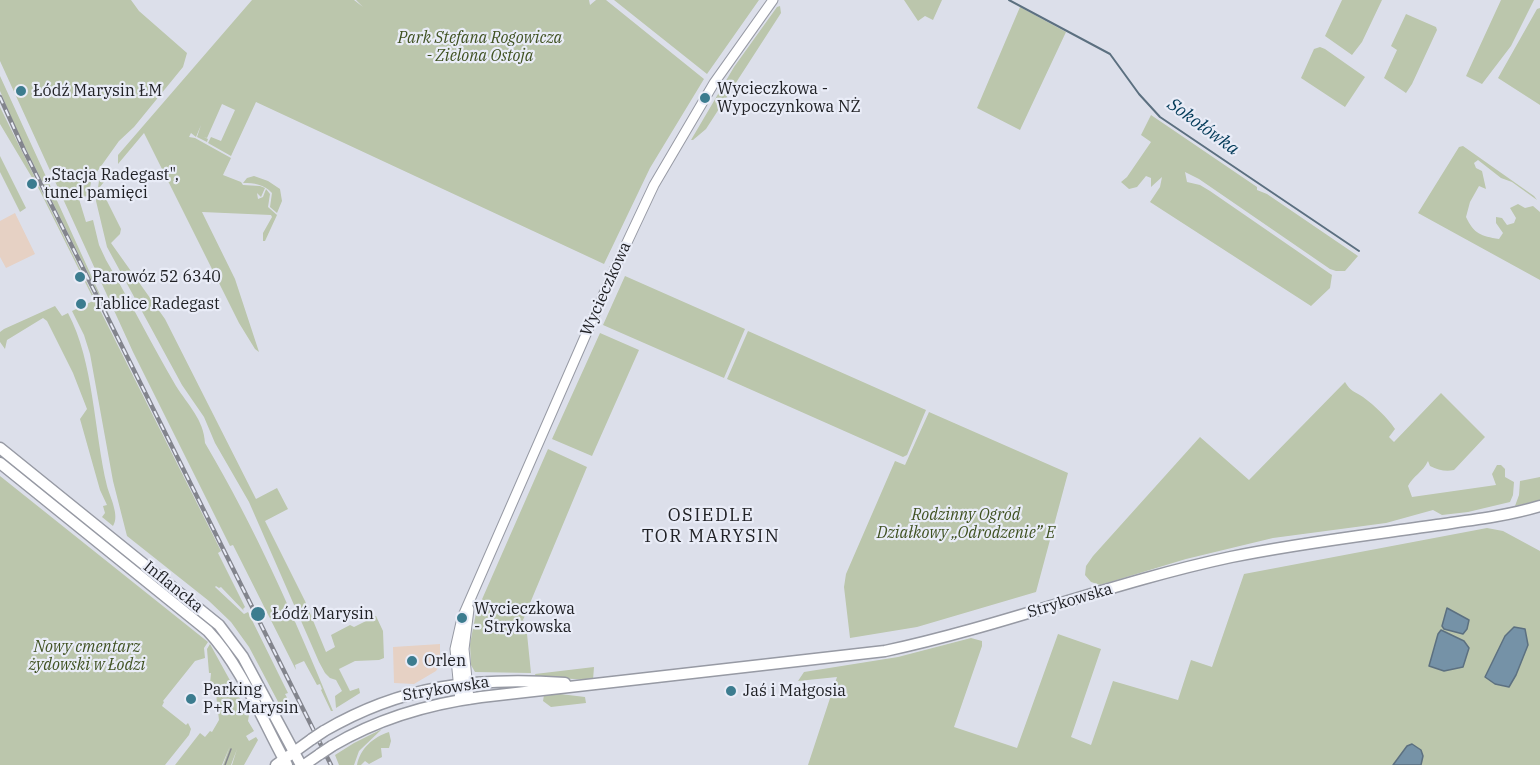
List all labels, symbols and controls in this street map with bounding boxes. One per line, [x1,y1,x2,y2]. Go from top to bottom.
park label: Park Stefana Rogowicza - Zielona Ostoja [398,28,562,66]
place label: Wycieczkowa - Wypoczynkowa NŻ [717,79,861,117]
place label: Łódź Marysin ŁM [33,81,162,101]
marker: Łódź Marysin ŁM [14,84,28,98]
marker: Wycieczkowa - Wypoczynkowa NŻ [698,91,712,105]
water label: Sokołówka [1163,94,1243,160]
place label: „Stacja Radegast", tunel pamięci [44,165,179,203]
marker: „Stacja Radegast", tunel pamięci [25,177,39,191]
street label: Wycieczkowa [577,239,635,339]
place label: Parowóz 52 6340 [92,267,221,287]
marker: Parowóz 52 6340 [73,270,87,284]
place label: Tablice Radegast [93,294,220,314]
marker: Tablice Radegast [74,297,88,311]
district label: OSIEDLE TOR MARYSIN [642,505,780,548]
park label: Rodzinny Ogród Działkowy „Odrodzenie” E [877,505,1055,543]
street label: Inflancka [139,557,207,617]
street label: Strykowska [1025,580,1115,622]
place label: Wycieczkowa - Strykowska [474,599,575,637]
place label: Łódź Marysin [272,604,374,624]
marker: Łódź Marysin [249,605,267,623]
marker: Wycieczkowa - Strykowska [455,611,469,625]
park label: Nowy cmentarz żydowski w Łodzi [29,637,145,675]
place label: Orlen [424,651,466,671]
marker: Orlen [405,654,419,668]
street label: Strykowska [401,673,491,705]
place label: Parking P+R Marysin [203,680,299,718]
place label: Jaś i Małgosia [743,681,846,701]
marker: Jaś i Małgosia [724,684,738,698]
marker: Parking P+R Marysin [184,692,198,706]

